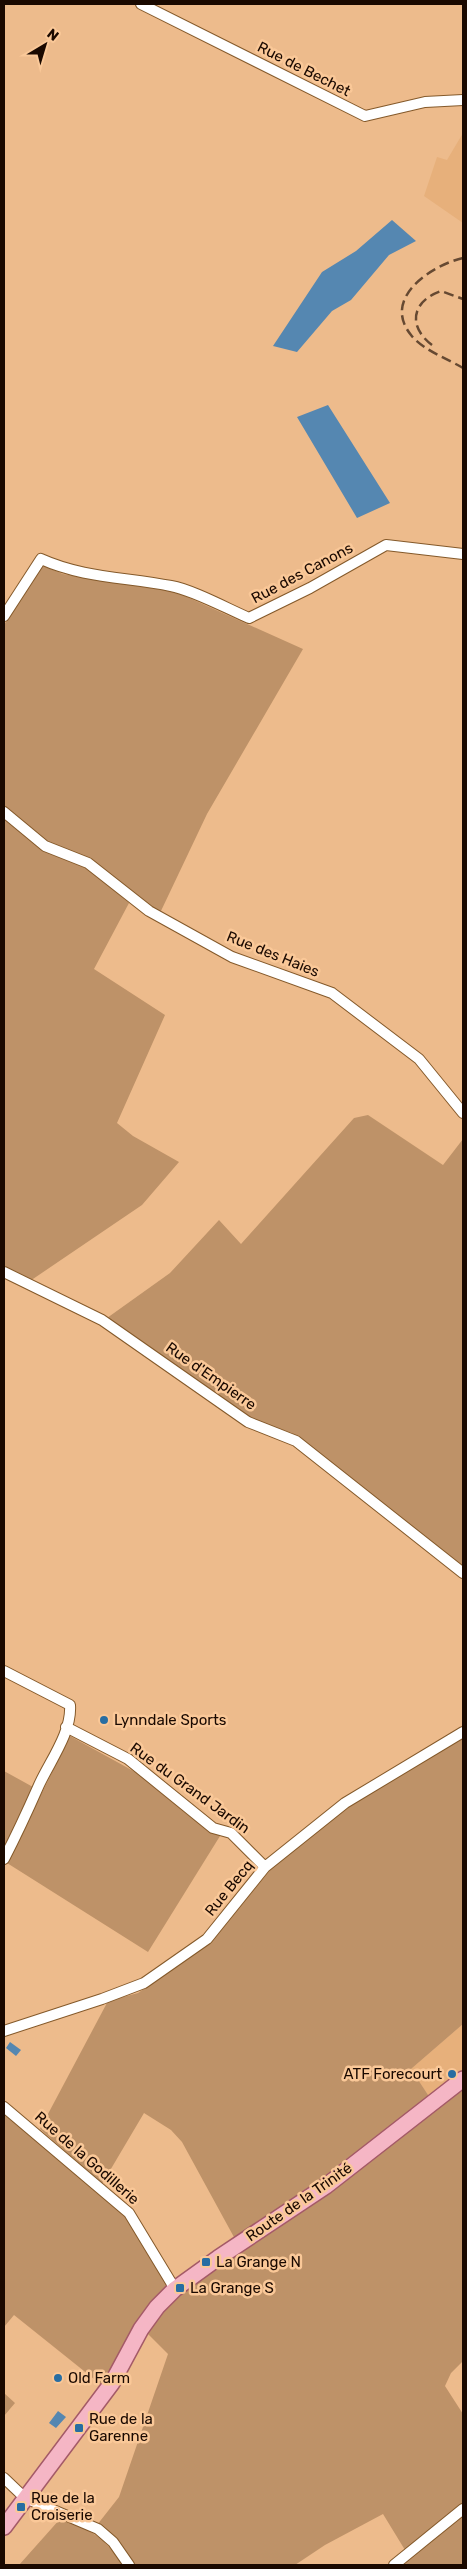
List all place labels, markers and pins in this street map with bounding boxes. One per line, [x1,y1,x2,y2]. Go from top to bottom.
place label: Lynndale Sports [114,1711,227,1729]
marker: Lynndale Sports [98,1714,110,1726]
place label: ATF Forecourt [344,2065,442,2083]
marker: ATF Forecourt [446,2068,458,2080]
place label: La Grange N [216,2253,301,2271]
marker: La Grange N [200,2256,212,2268]
place label: La Grange S [190,2279,274,2297]
marker: La Grange S [174,2282,186,2294]
place label: Old Farm [68,2369,130,2387]
marker: Old Farm [52,2372,64,2384]
place label: Rue de la Garenne [89,2410,153,2445]
marker: Rue de la Garenne [73,2422,85,2434]
place label: Rue de la Croiserie [31,2489,95,2524]
marker: Rue de la Croiserie [15,2501,27,2513]

